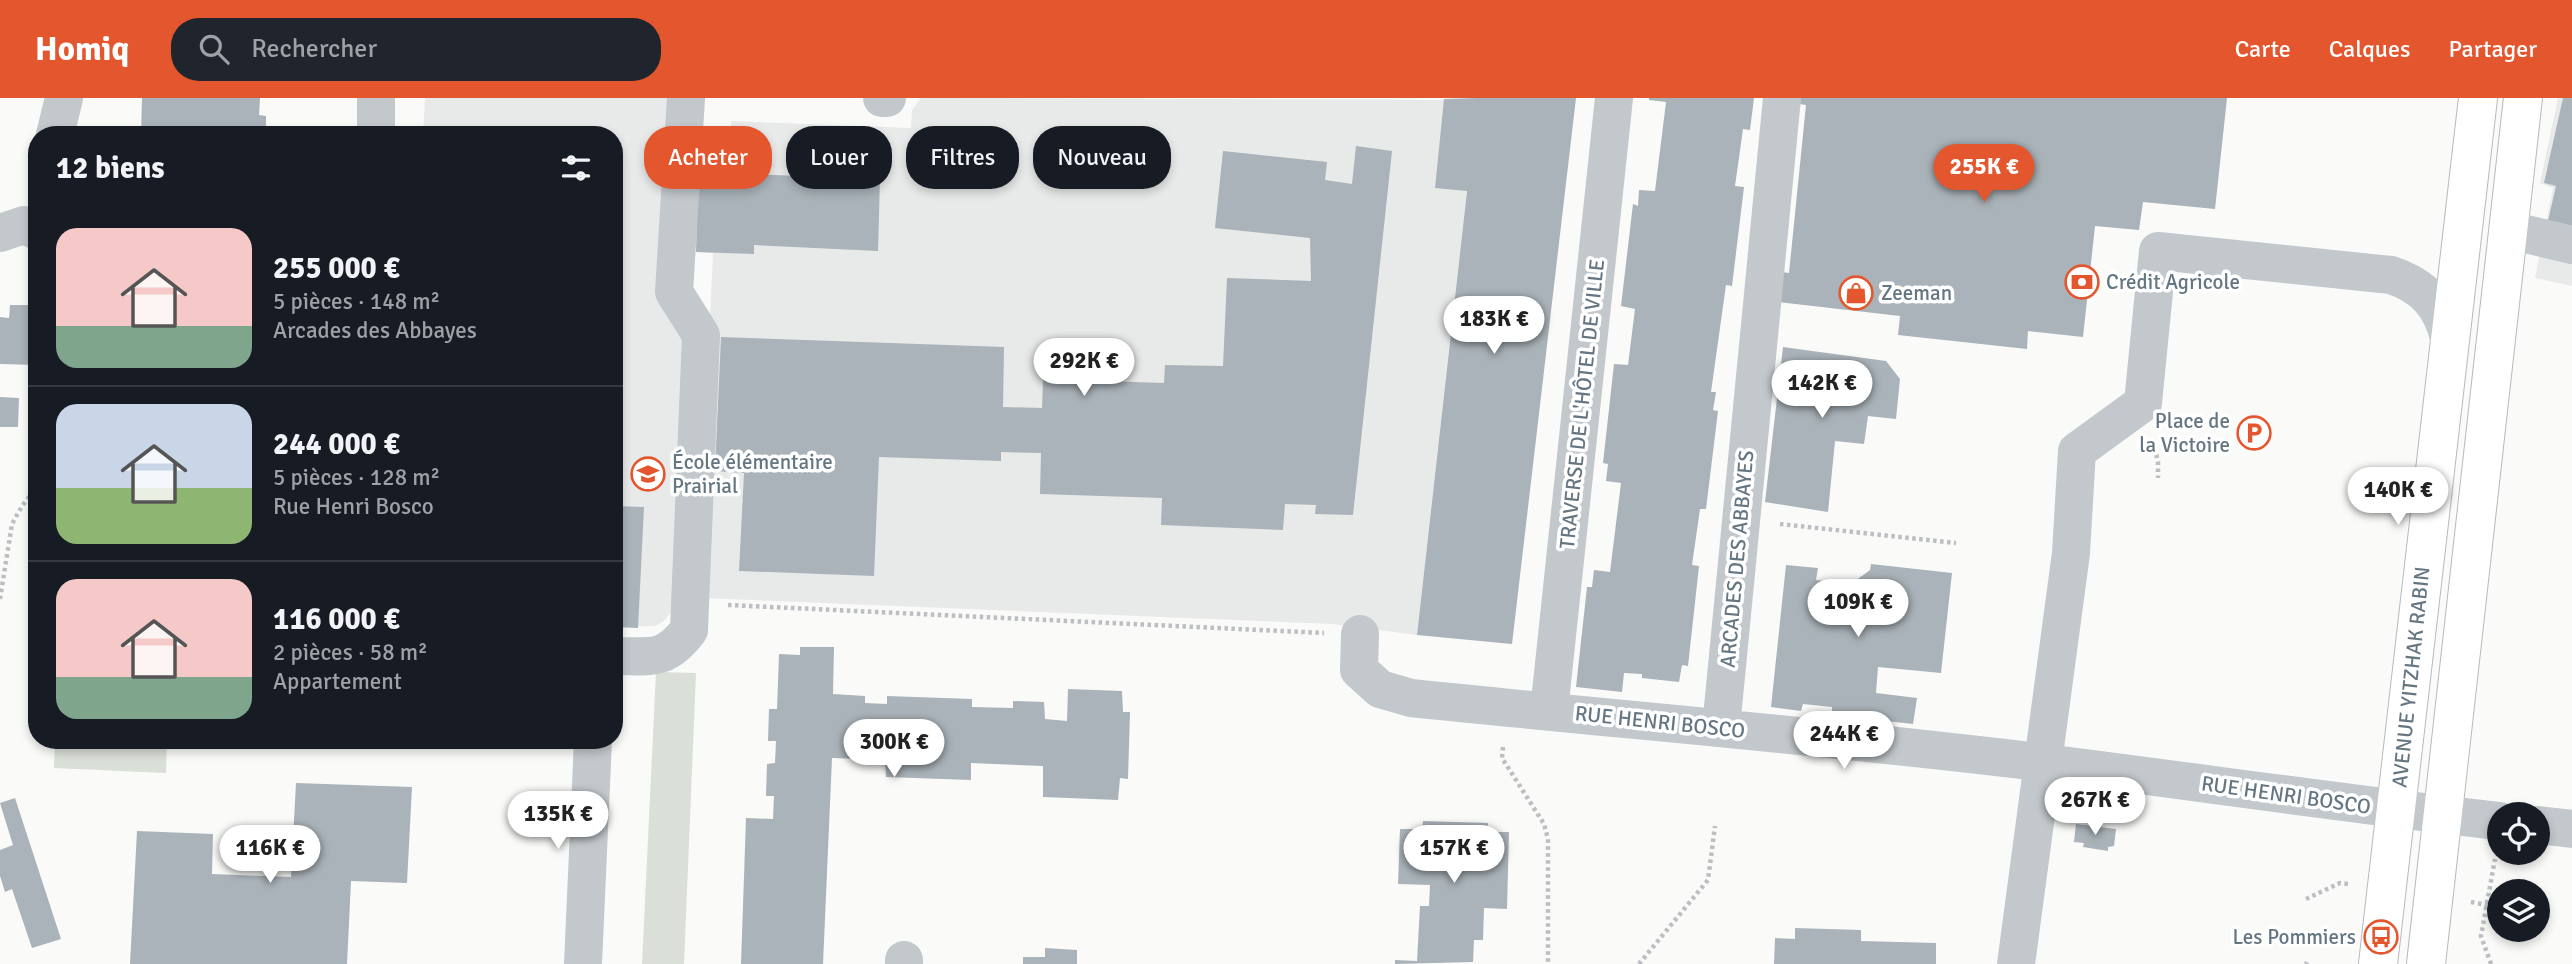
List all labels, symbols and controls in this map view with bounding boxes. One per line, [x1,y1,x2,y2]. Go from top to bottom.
search box [171,18,661,81]
text: Homiq [35,29,129,70]
icon: search [195,30,233,68]
text: Rechercher [251,33,377,65]
text: Carte [2235,34,2291,64]
text: Calques [2329,34,2410,64]
text: Partager [2448,34,2537,64]
chip: Acheter [644,126,772,189]
chip: Louer [786,126,892,189]
chip: Filtres [906,126,1019,189]
chip: Nouveau [1033,126,1171,189]
pin: 255K € [1927,144,2041,204]
icon: filters [557,149,595,187]
text: 12 biens [56,150,165,187]
text: 255K € [1949,152,2019,181]
text: 255 000 € [273,250,400,287]
icon: home [112,256,196,340]
street label: TRAVERSE DE L'HÔTEL DE VILLE [1554,258,1610,550]
bank icon: Crédit Agricole [2063,263,2101,301]
place label: Crédit Agricole [2106,269,2240,295]
shop icon: Zeeman [1837,274,1875,312]
place label: Zeeman [1881,280,1952,306]
text: 5 pièces · 148 m² [273,287,440,316]
pin: 183K € [1437,296,1551,356]
text: 183K € [1459,304,1529,333]
text: Arcades des Abbayes [273,316,477,345]
pin: 292K € [1027,338,1141,398]
text: 292K € [1049,346,1119,375]
pin: 142K € [1765,360,1879,420]
text: 142K € [1787,368,1857,397]
place label: Place de la Victoire [2139,408,2230,458]
parking icon: Place de la Victoire [2235,414,2273,452]
text: 244 000 € [273,426,400,463]
icon: home [112,432,196,516]
place label: École élémentaire Prairial [672,449,833,499]
street label: ARCADES DES ABBAYES [1715,449,1759,669]
school or university icon: École élémentaire Prairial [629,455,667,493]
text: 5 pièces · 128 m² [273,463,440,492]
pin: 140K € [2341,468,2455,527]
text: 140K € [2363,475,2433,504]
text: Rue Henri Bosco [273,492,434,521]
street label: AVENUE YITZHAK RABIN [2386,565,2436,789]
pin: 109K € [1801,580,1915,639]
text: 109K € [1823,587,1893,616]
text: 116 000 € [273,601,400,638]
icon: home [112,607,196,691]
text: 2 pièces · 58 m² [273,638,428,667]
text: Appartement [273,667,402,696]
street label: RUE HENRI BOSCO [1574,700,1746,744]
pin: 244K € [1787,712,1901,771]
text: 244K € [1809,719,1879,748]
pin: 300K € [837,720,951,779]
text: 300K € [859,727,929,756]
street label: RUE HENRI BOSCO [2200,770,2372,820]
pin: 267K € [2038,778,2152,837]
text: 267K € [2060,785,2130,814]
pin: 135K € [501,792,615,851]
text: 135K € [523,799,593,828]
map controls [2487,802,2550,942]
button: locate [2487,802,2550,865]
pin: 116K € [213,826,327,885]
pin: 157K € [1397,826,1511,885]
text: 116K € [235,833,305,862]
text: 157K € [1419,833,1489,862]
button: layers [2487,879,2550,942]
bus stop icon: Les Pommiers [2362,918,2400,956]
place label: Les Pommiers [2232,924,2356,950]

